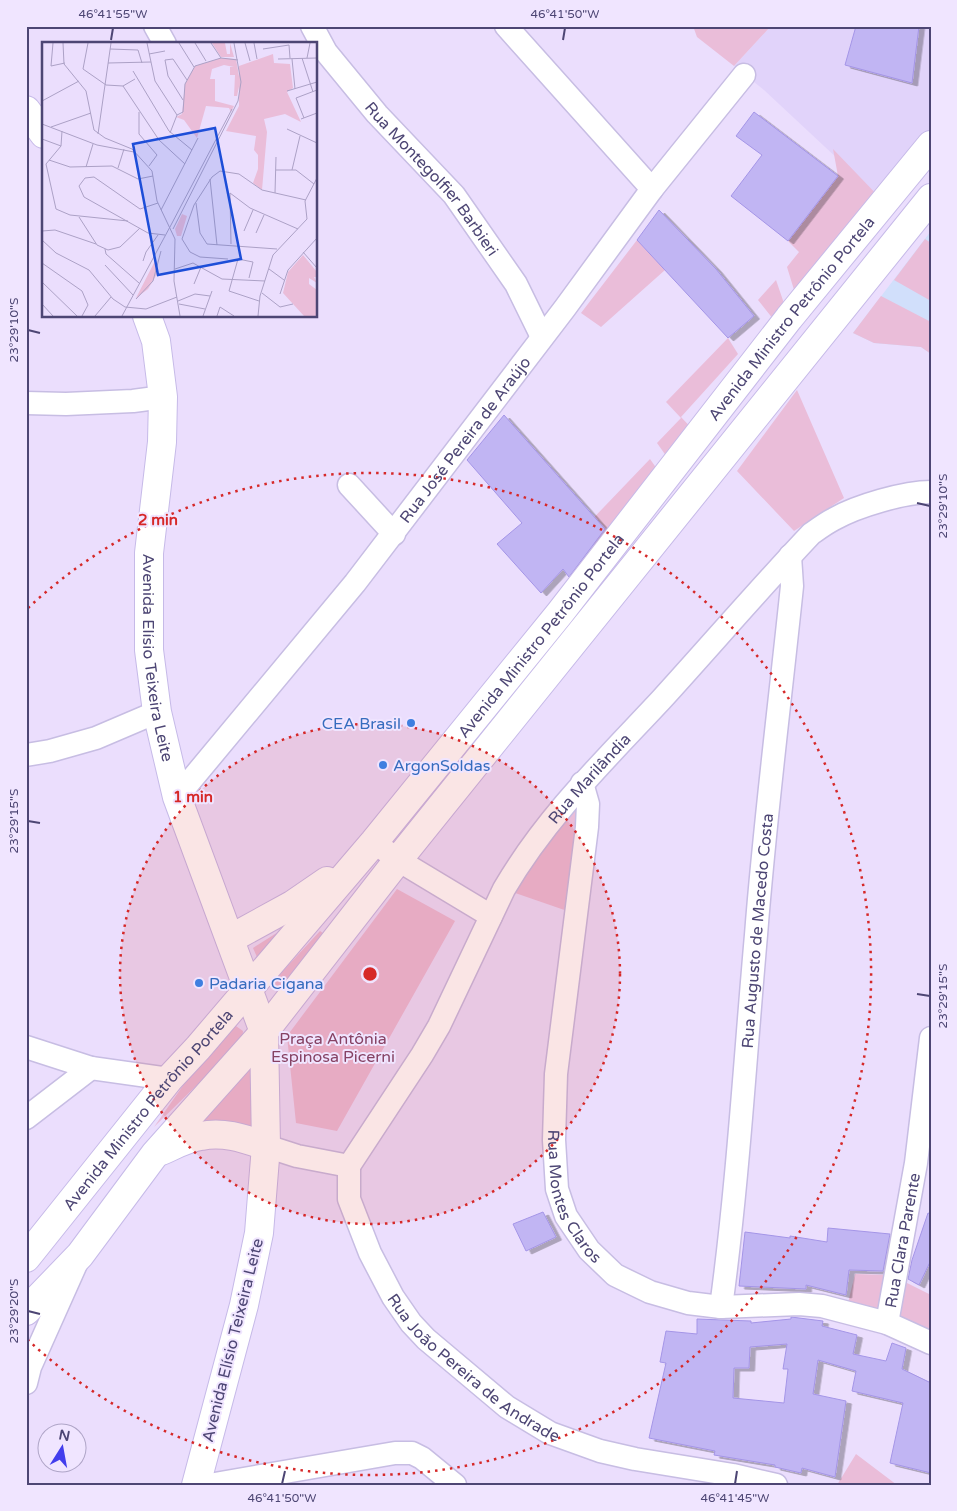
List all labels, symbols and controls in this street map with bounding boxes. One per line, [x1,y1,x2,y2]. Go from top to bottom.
text: 46°41'55"W [79,7,147,21]
text: 46°41'50"W [531,7,599,21]
inset map [42,42,318,318]
street label: Rua Montegolfier Barbieri [360,98,502,260]
street label: Avenida Ministro Petrônio Portela [704,213,879,425]
text: 23°29'10"S [7,298,21,362]
street label: Rua José Pereira de Araújo [396,353,535,527]
text: 23°29'10"S [936,474,950,538]
text: 2 min [138,511,178,529]
street label: Avenida Ministro Petrônio Portela [454,530,629,742]
street label: Avenida Elísio Teixeira Leite [138,553,177,764]
place label: CEA Brasil [322,714,401,734]
marker: CEA Brasil [405,717,417,729]
street label: Rua Marilândia [544,729,635,828]
place label: ArgonSoldas [393,756,490,776]
marker: ArgonSoldas [377,759,389,771]
text: 1 min [173,788,213,806]
text: 23°29'15"S [7,789,21,853]
street label: Rua Augusto de Macedo Costa [738,812,778,1049]
text: 23°29'15"S [936,964,950,1028]
centre of rings [361,965,379,983]
place label: Padaria Cigana [209,974,324,994]
marker: Padaria Cigana [193,977,205,989]
street label: Avenida Ministro Petrônio Portela [59,1005,238,1215]
park label: Praça Antônia Espinosa Picerni [271,1029,395,1067]
street label: Rua Montes Claros [543,1129,605,1268]
street label: Rua Clara Parente [881,1171,925,1310]
street label: Avenida Elísio Teixeira Leite [198,1236,268,1444]
text: 23°29'20"S [7,1279,21,1343]
street label: Rua João Pereira de Andrade [383,1290,562,1447]
north arrow [38,1424,88,1474]
text: N [57,1426,72,1445]
text: 46°41'50"W [248,1491,316,1505]
text: 46°41'45"W [701,1491,769,1505]

